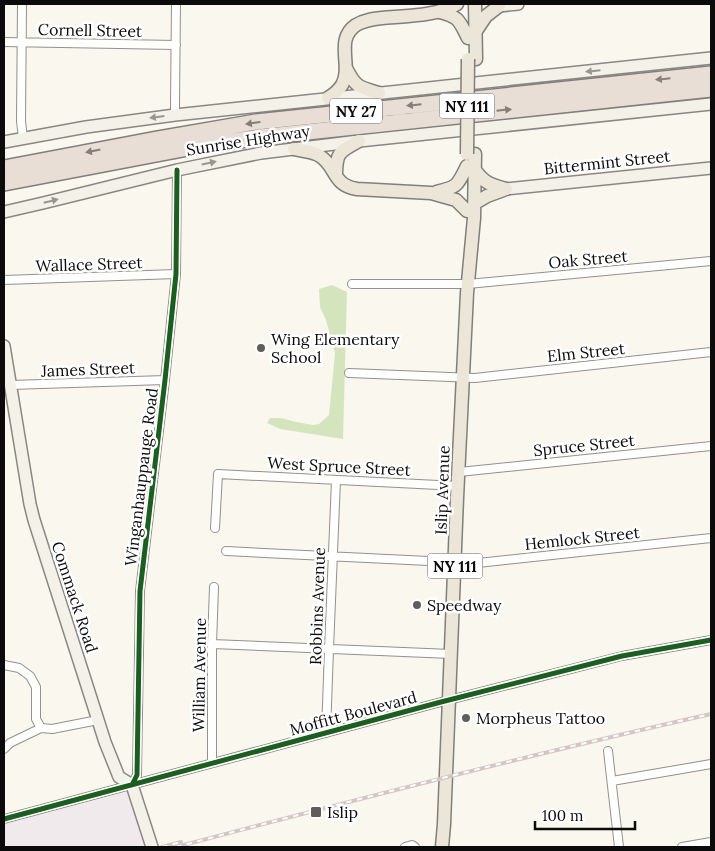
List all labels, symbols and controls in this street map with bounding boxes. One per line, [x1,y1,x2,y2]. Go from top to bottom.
street label: Cornell Street [38,19,143,41]
one-way arrow [585,67,601,75]
one-way arrow [654,75,670,83]
road number: NY 111 [440,94,494,118]
road number: NY 27 [330,98,382,124]
one-way arrow [406,101,422,109]
one-way arrow [496,106,512,114]
one-way arrow [148,113,164,121]
one-way arrow [244,119,260,127]
street label: Sunrise Highway [185,120,312,160]
street label: Bittermint Street [543,145,672,179]
one-way arrow [84,147,100,155]
one-way arrow [202,159,217,167]
one-way arrow [44,197,59,205]
street label: Oak Street [548,246,629,272]
street label: Wallace Street [35,252,144,276]
place label: Wing Elementary School [271,329,400,367]
street label: Elm Street [546,338,627,366]
marker: Wing Elementary School [255,342,267,354]
street label: James Street [40,357,136,381]
street label: Winganhauppauge Road [120,386,162,567]
street label: Spruce Street [532,430,636,460]
street label: Islip Avenue [430,445,454,535]
street label: West Spruce Street [267,452,412,480]
street label: Hemlock Street [524,522,641,554]
street label: Commack Road [48,539,103,656]
street label: Robbins Avenue [305,546,329,665]
road number: NY 111 [428,554,482,578]
place label: Speedway [427,595,502,615]
marker: Speedway [411,599,423,611]
street label: William Avenue [188,617,210,732]
street label: Moffitt Boulevard [287,686,419,740]
place label: Morpheus Tattoo [476,708,605,728]
marker: Morpheus Tattoo [460,712,472,724]
scale bar [535,798,635,830]
place label: Islip [327,802,358,822]
marker: Islip [309,805,323,819]
text: 100 m [542,806,583,825]

